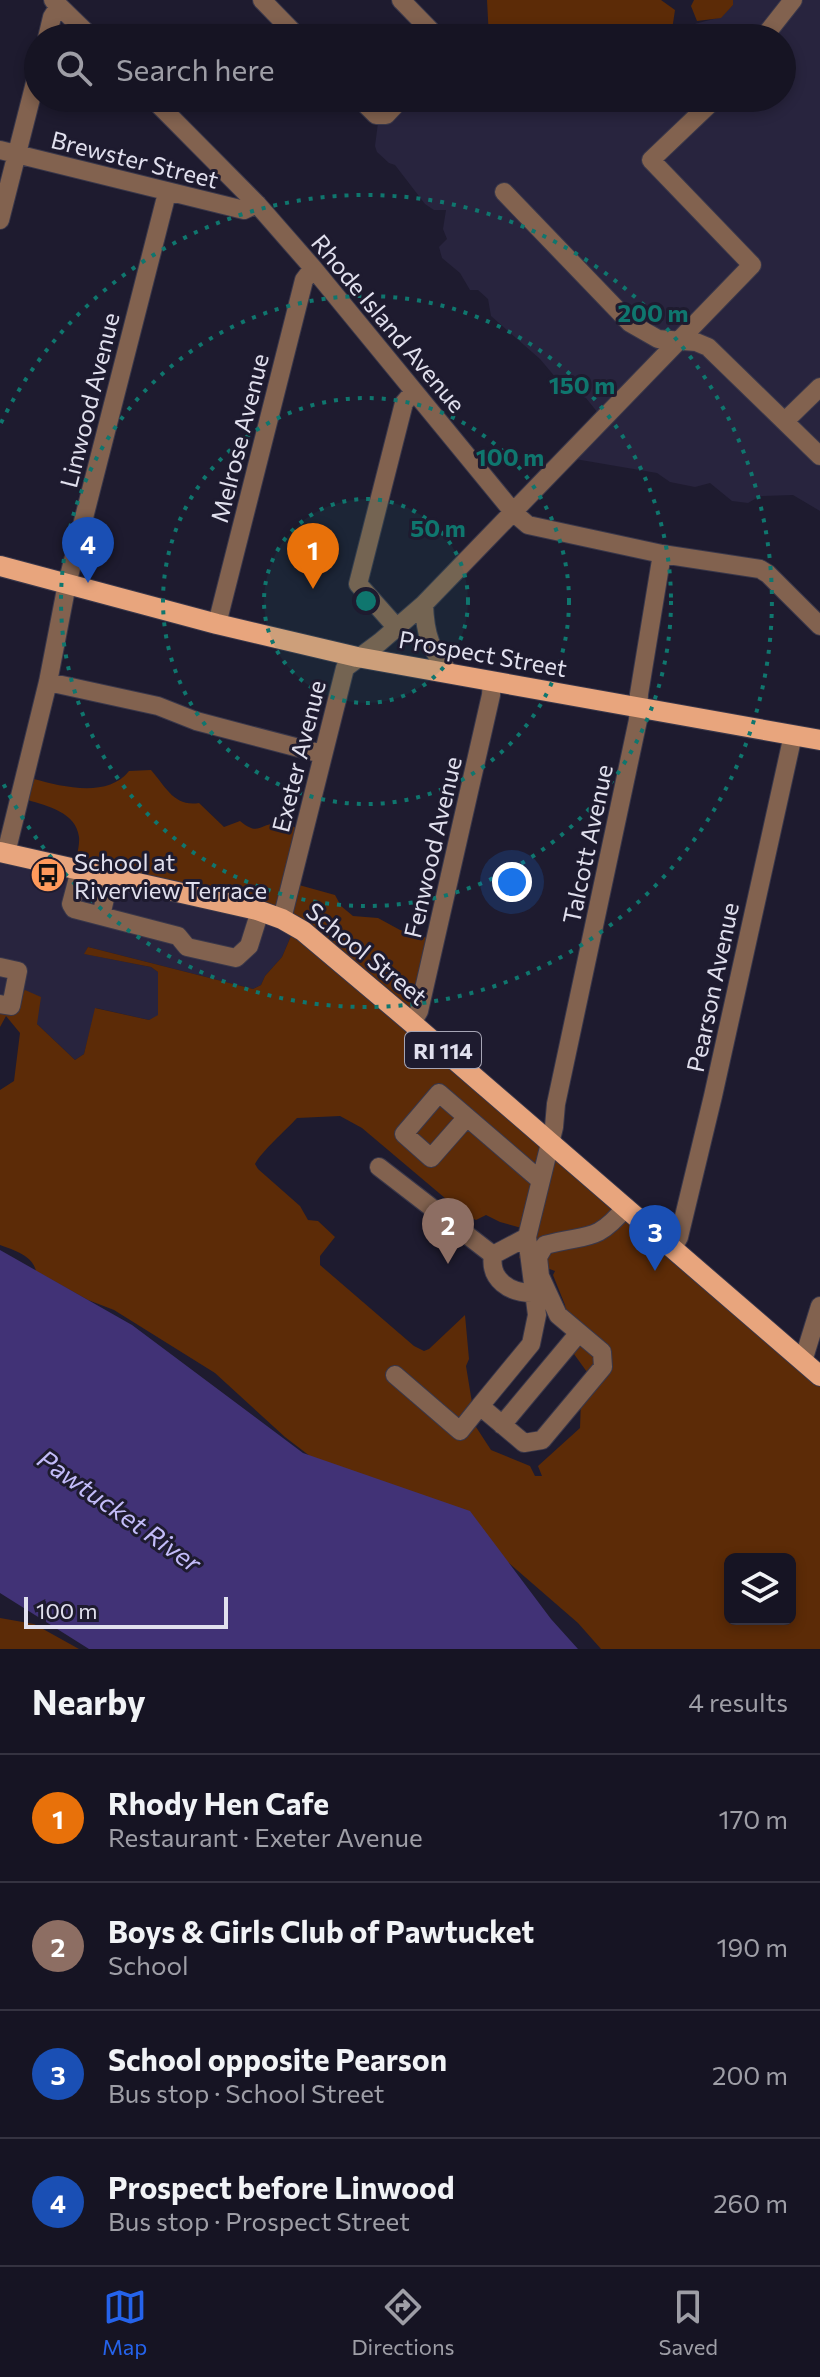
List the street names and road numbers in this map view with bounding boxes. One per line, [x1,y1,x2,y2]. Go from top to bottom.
street label: Brewster Street [48,124,222,194]
street label: Rhode Island Avenue [306,228,472,418]
street label: Linwood Avenue [53,309,125,491]
street label: Melrose Avenue [204,350,274,526]
street label: Prospect Street [397,624,569,682]
street label: Exeter Avenue [265,677,331,835]
street label: Fenwood Avenue [397,753,467,941]
street label: Talcott Avenue [556,762,618,926]
street label: School Street [301,896,433,1011]
street label: Pearson Avenue [680,900,744,1074]
road number: RI 114 [405,1032,481,1068]

